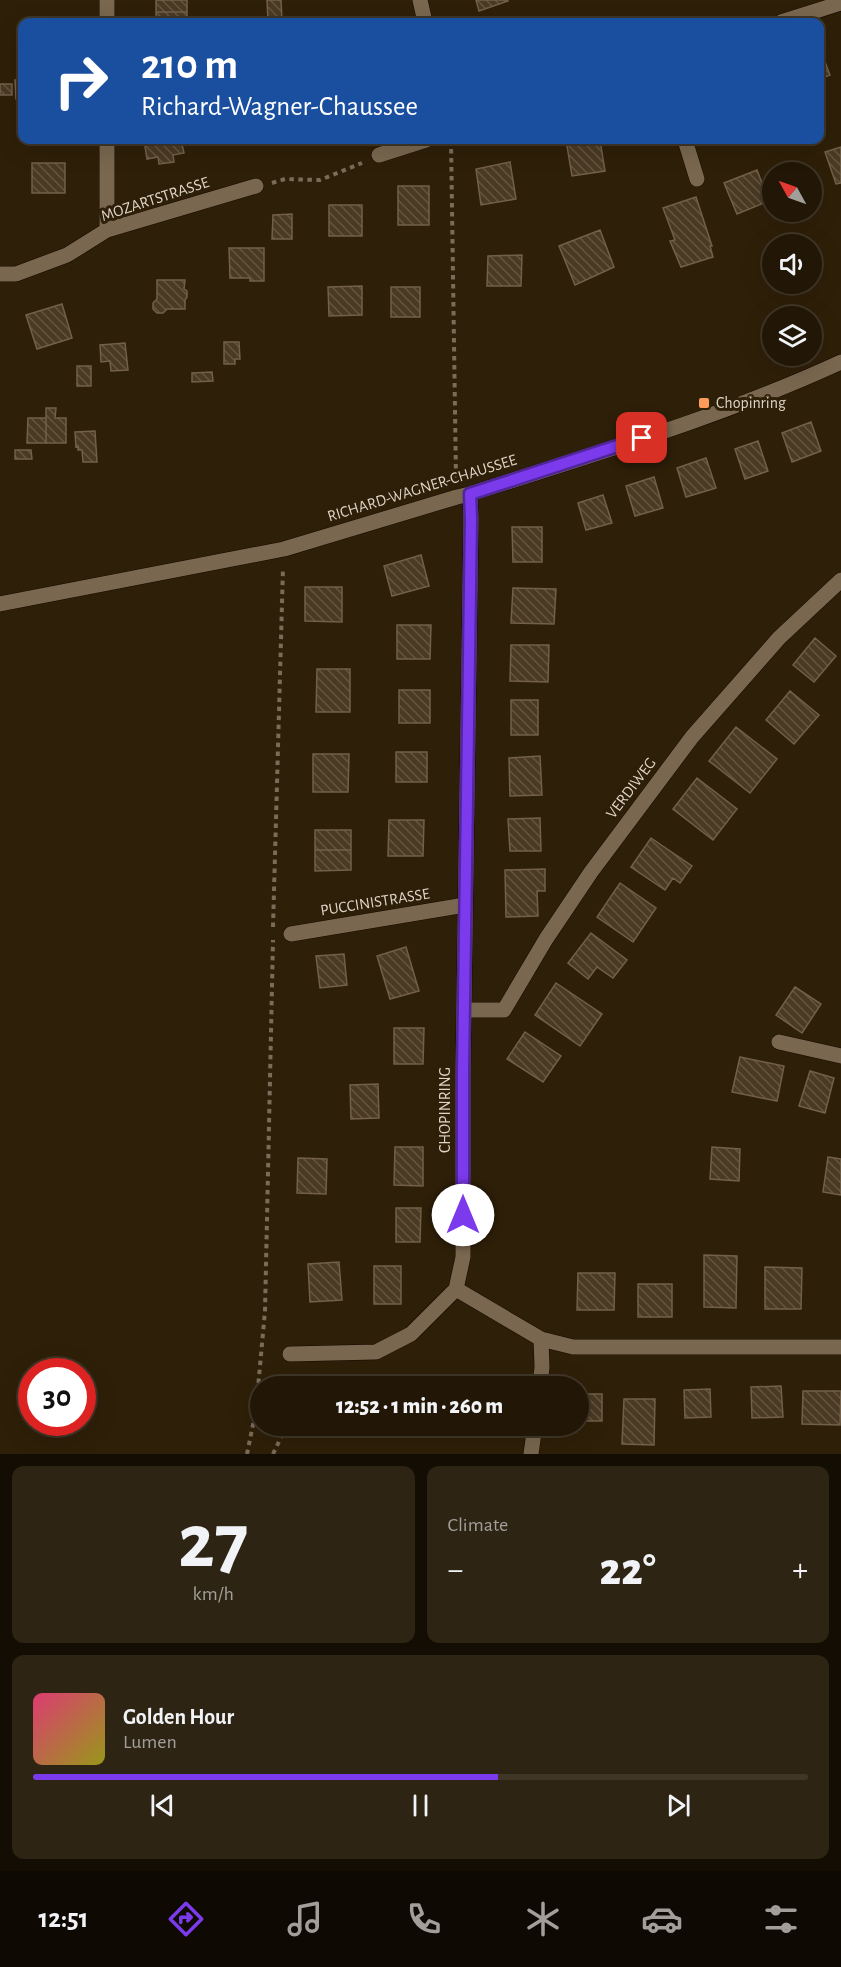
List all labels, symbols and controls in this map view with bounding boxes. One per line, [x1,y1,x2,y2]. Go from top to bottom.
icon: right [42,42,120,120]
text: 210 m [141,44,238,86]
text: Richard-Wagner-Chaussee [141,93,418,120]
north arrow [762,162,822,222]
map controls [762,162,822,366]
street label: MOZARTSTRASSE [99,174,211,224]
button: sound [762,234,822,294]
button: layers [762,306,822,366]
place label: Chopinring [716,395,786,411]
marker: Chopinring [697,396,711,410]
pin [616,412,667,463]
icon: arrive [625,421,658,454]
street label: RICHARD-WAGNER-CHAUSSEE [326,451,519,524]
street label: VERDIWEG [603,755,659,821]
street label: PUCCINISTRASSE [319,885,431,919]
street label: CHOPINRING [437,1067,453,1153]
position arrow [431,1183,495,1247]
speed limit sign: 30 [18,1358,96,1436]
text: 12:52 · 1 min · 260 m [336,1395,503,1417]
text: 27 [178,1504,248,1582]
text: Climate [448,1515,508,1535]
text: 22° [600,1548,656,1593]
text: − [448,1554,463,1587]
text: + [792,1554,808,1587]
text: km/h [193,1584,234,1604]
text: Golden Hour [123,1706,234,1728]
text: Lumen [123,1732,177,1752]
icon: previous [146,1789,179,1822]
icon: pause [404,1789,437,1822]
icon: next [662,1789,695,1822]
icon: directions [165,1898,207,1940]
icon: music [284,1898,326,1940]
icon: phone [403,1898,445,1940]
icon: climate [522,1898,564,1940]
icon: car [641,1898,683,1940]
icon: filters [760,1898,802,1940]
text: 12:51 [38,1905,89,1932]

